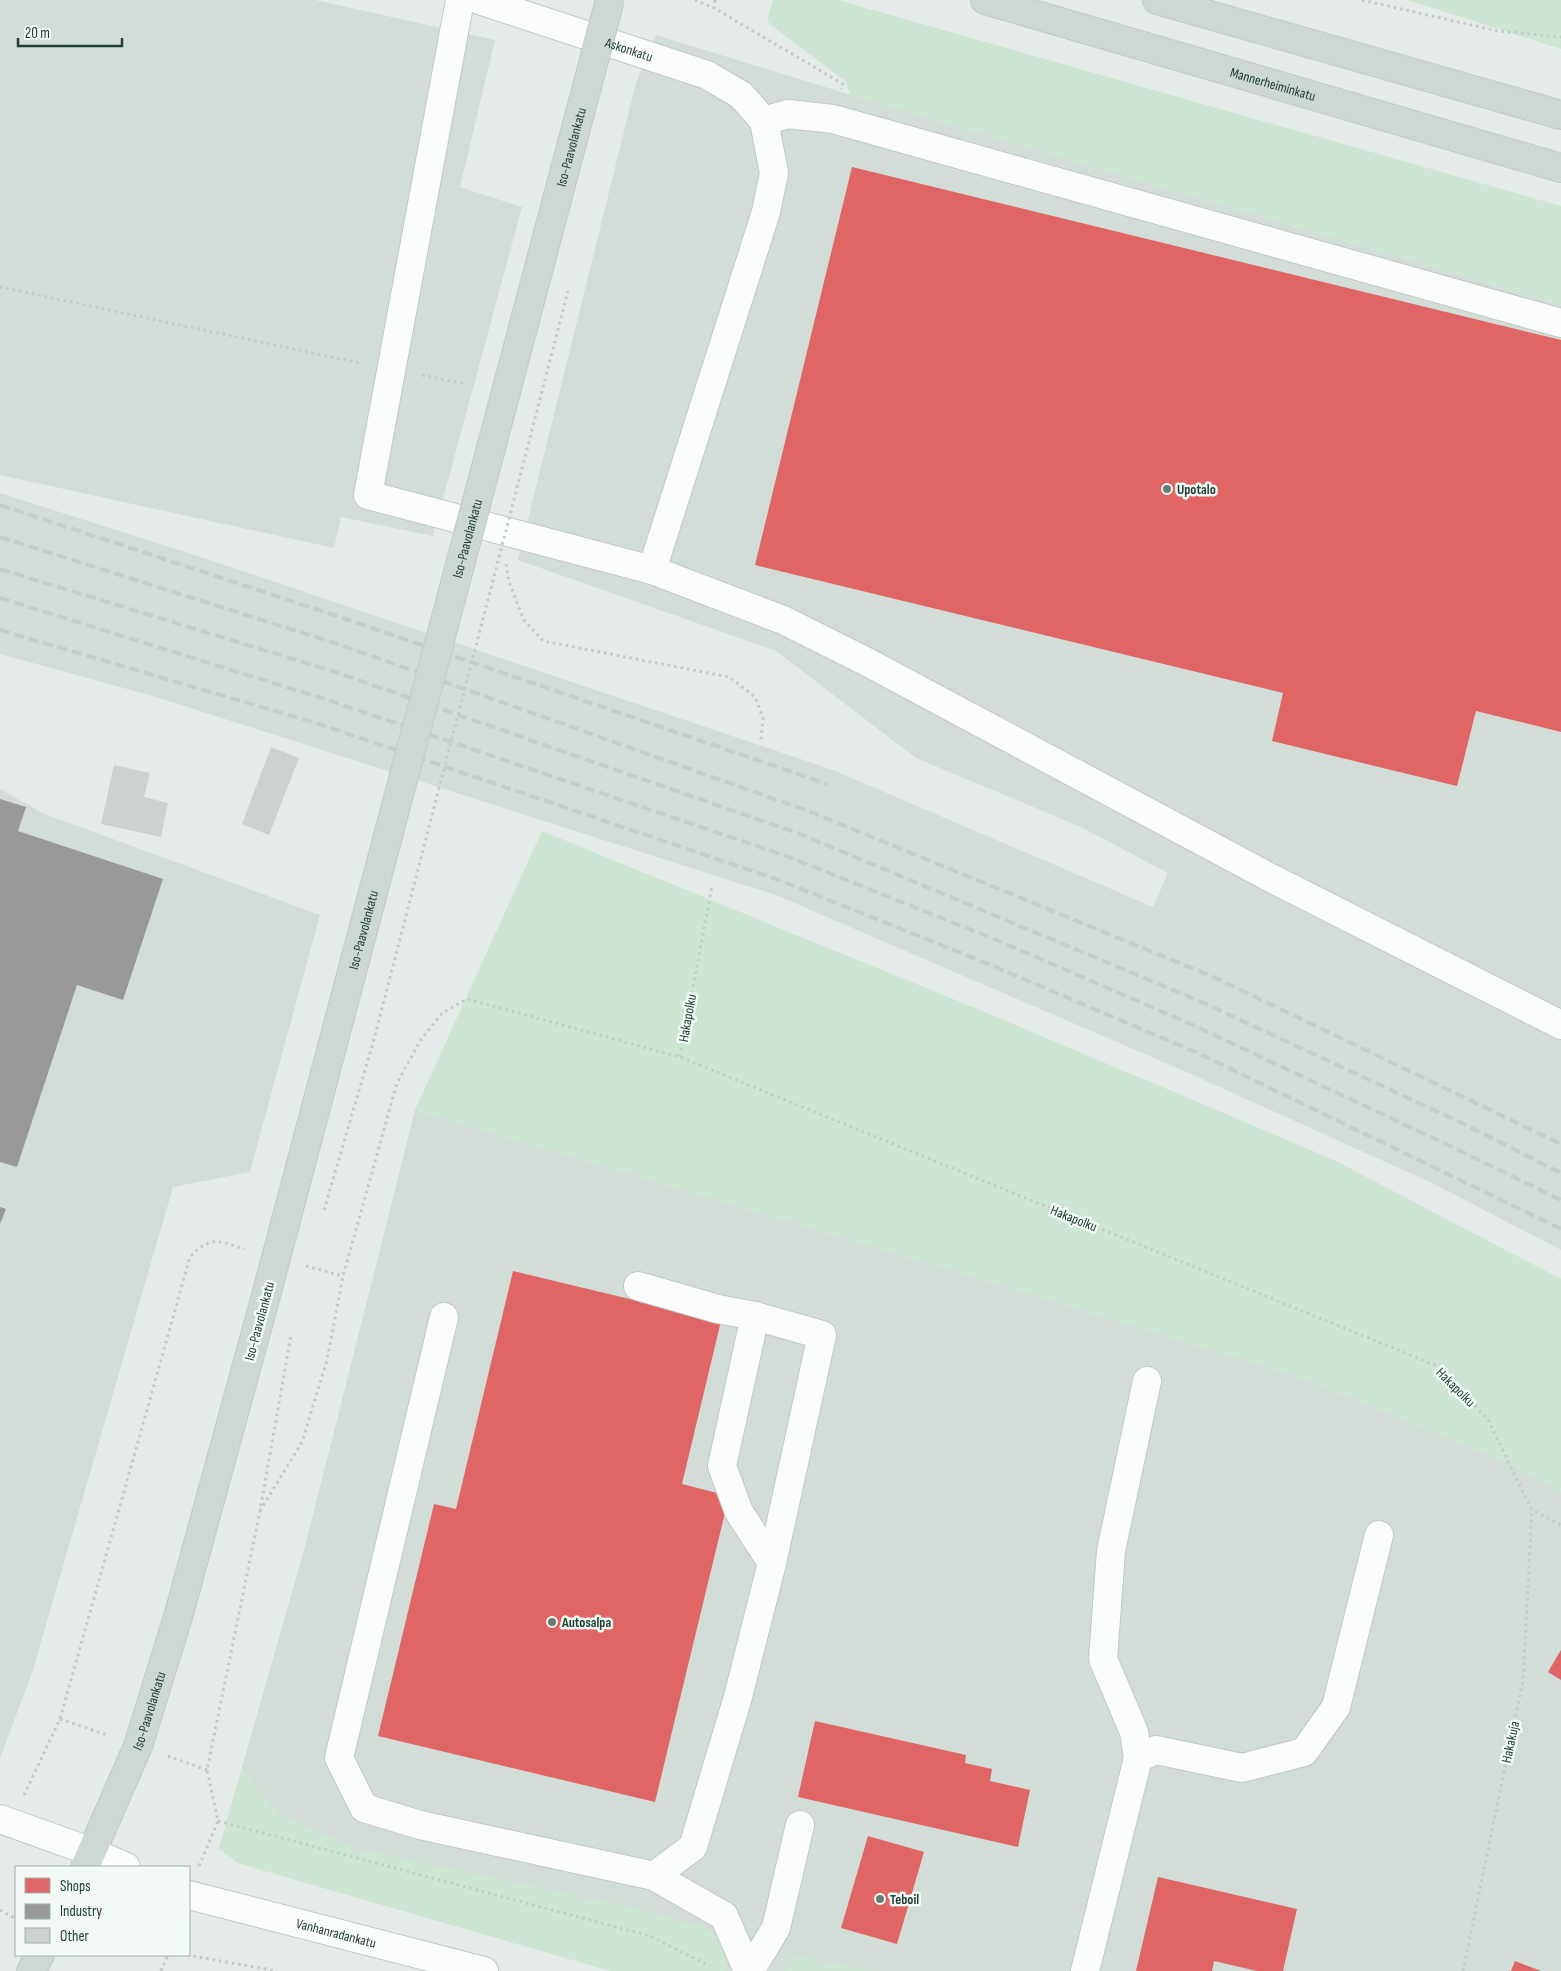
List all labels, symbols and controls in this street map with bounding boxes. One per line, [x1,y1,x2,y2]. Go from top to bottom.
scale bar [18,15,121,47]
text: 20 m [25,24,50,43]
street label: Askonkatu [602,34,655,66]
street label: Mannerheiminkatu [1228,64,1318,105]
street label: Iso-Paavolankatu [553,106,590,189]
place label: Upotalo [1177,481,1216,498]
marker: Upotalo [1161,483,1173,495]
street label: Iso-Paavolankatu [449,497,486,580]
street label: Iso-Paavolankatu [345,888,382,972]
street label: Hakapolku [675,993,700,1044]
street label: Hakapolku [1048,1201,1100,1236]
street label: Iso-Paavolankatu [241,1280,278,1363]
street label: Hakapolku [1432,1364,1479,1411]
place label: Autosalpa [561,1614,611,1631]
marker: Autosalpa [546,1616,558,1628]
street label: Iso-Paavolankatu [129,1669,170,1753]
street label: Hakakuja [1498,1720,1523,1765]
legend [15,1866,190,1956]
text: Shops [60,1877,91,1896]
place label: Teboil [890,1891,919,1908]
marker: Teboil [874,1893,886,1905]
text: Industry [60,1902,102,1921]
street label: Vanhanradankatu [294,1915,378,1952]
text: Other [60,1927,89,1946]

